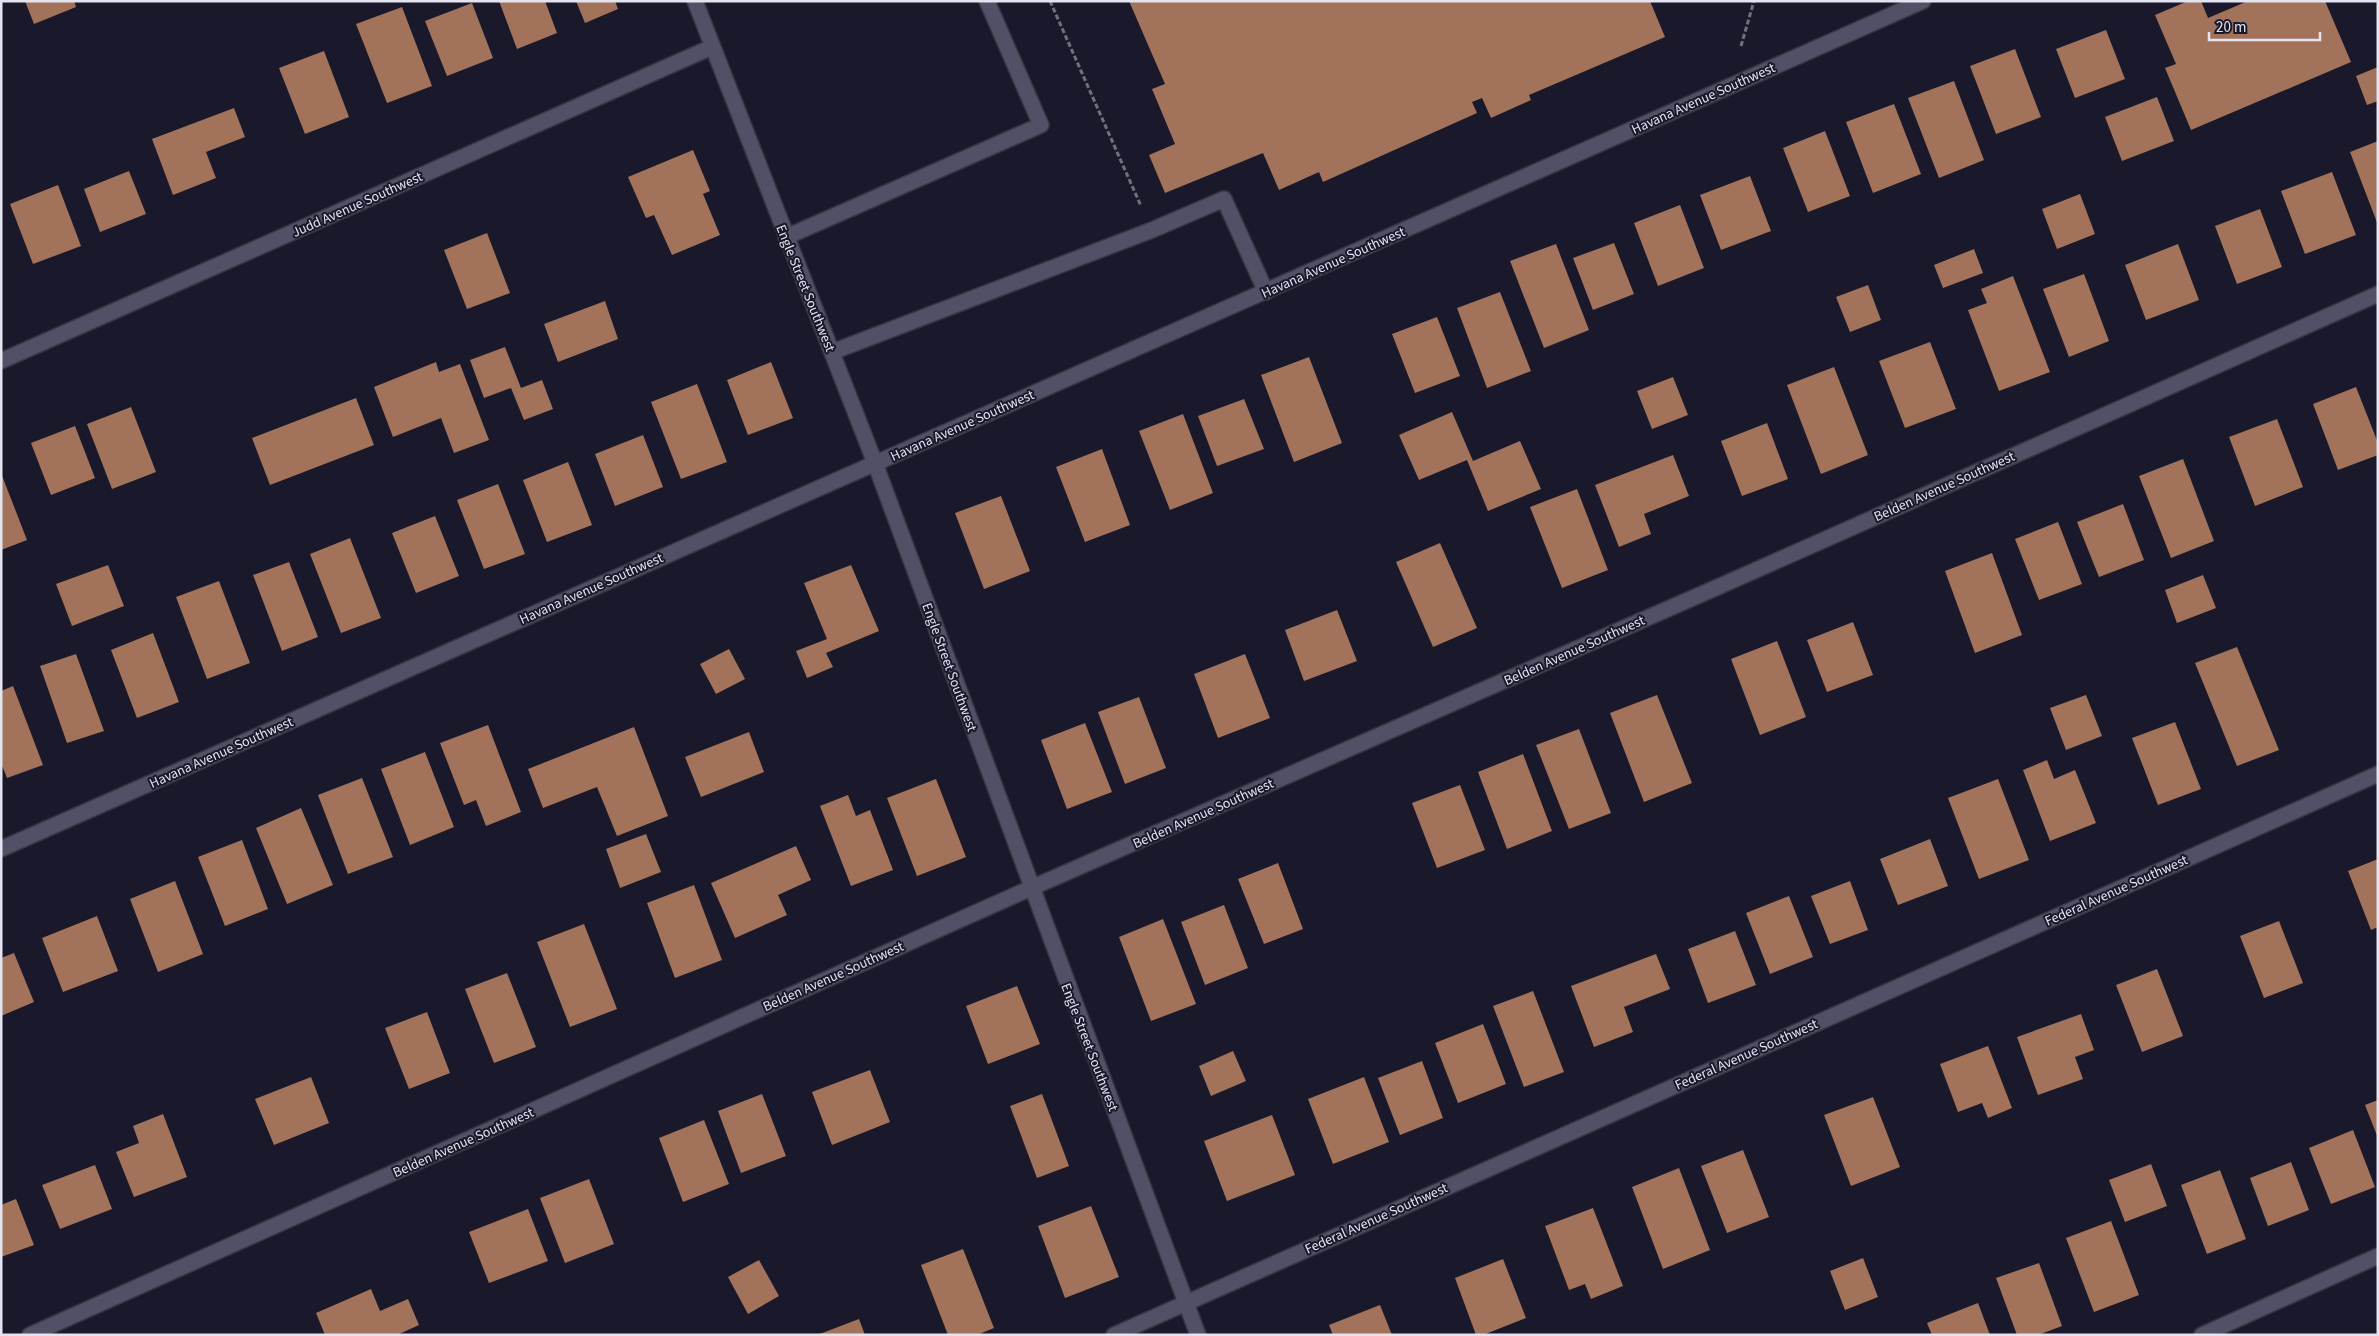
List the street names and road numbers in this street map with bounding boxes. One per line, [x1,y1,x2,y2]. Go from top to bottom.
street label: Havana Avenue Southwest [1628,58,1779,140]
street label: Judd Avenue Southwest [289,167,426,243]
street label: Engle Street Southwest [770,222,840,355]
street label: Havana Avenue Southwest [1258,222,1409,304]
street label: Havana Avenue Southwest [887,385,1038,467]
street label: Belden Avenue Southwest [1871,447,2018,527]
street label: Havana Avenue Southwest [516,548,667,630]
street label: Engle Street Southwest [916,600,982,735]
street label: Belden Avenue Southwest [1501,611,1648,691]
street label: Havana Avenue Southwest [146,712,297,794]
street label: Belden Avenue Southwest [1130,774,1277,854]
street label: Federal Avenue Southwest [2042,850,2191,931]
street label: Belden Avenue Southwest [760,937,907,1017]
street label: Engle Street Southwest [1055,980,1123,1114]
street label: Federal Avenue Southwest [1672,1014,1821,1095]
street label: Belden Avenue Southwest [390,1103,537,1183]
street label: Federal Avenue Southwest [1302,1178,1451,1259]

